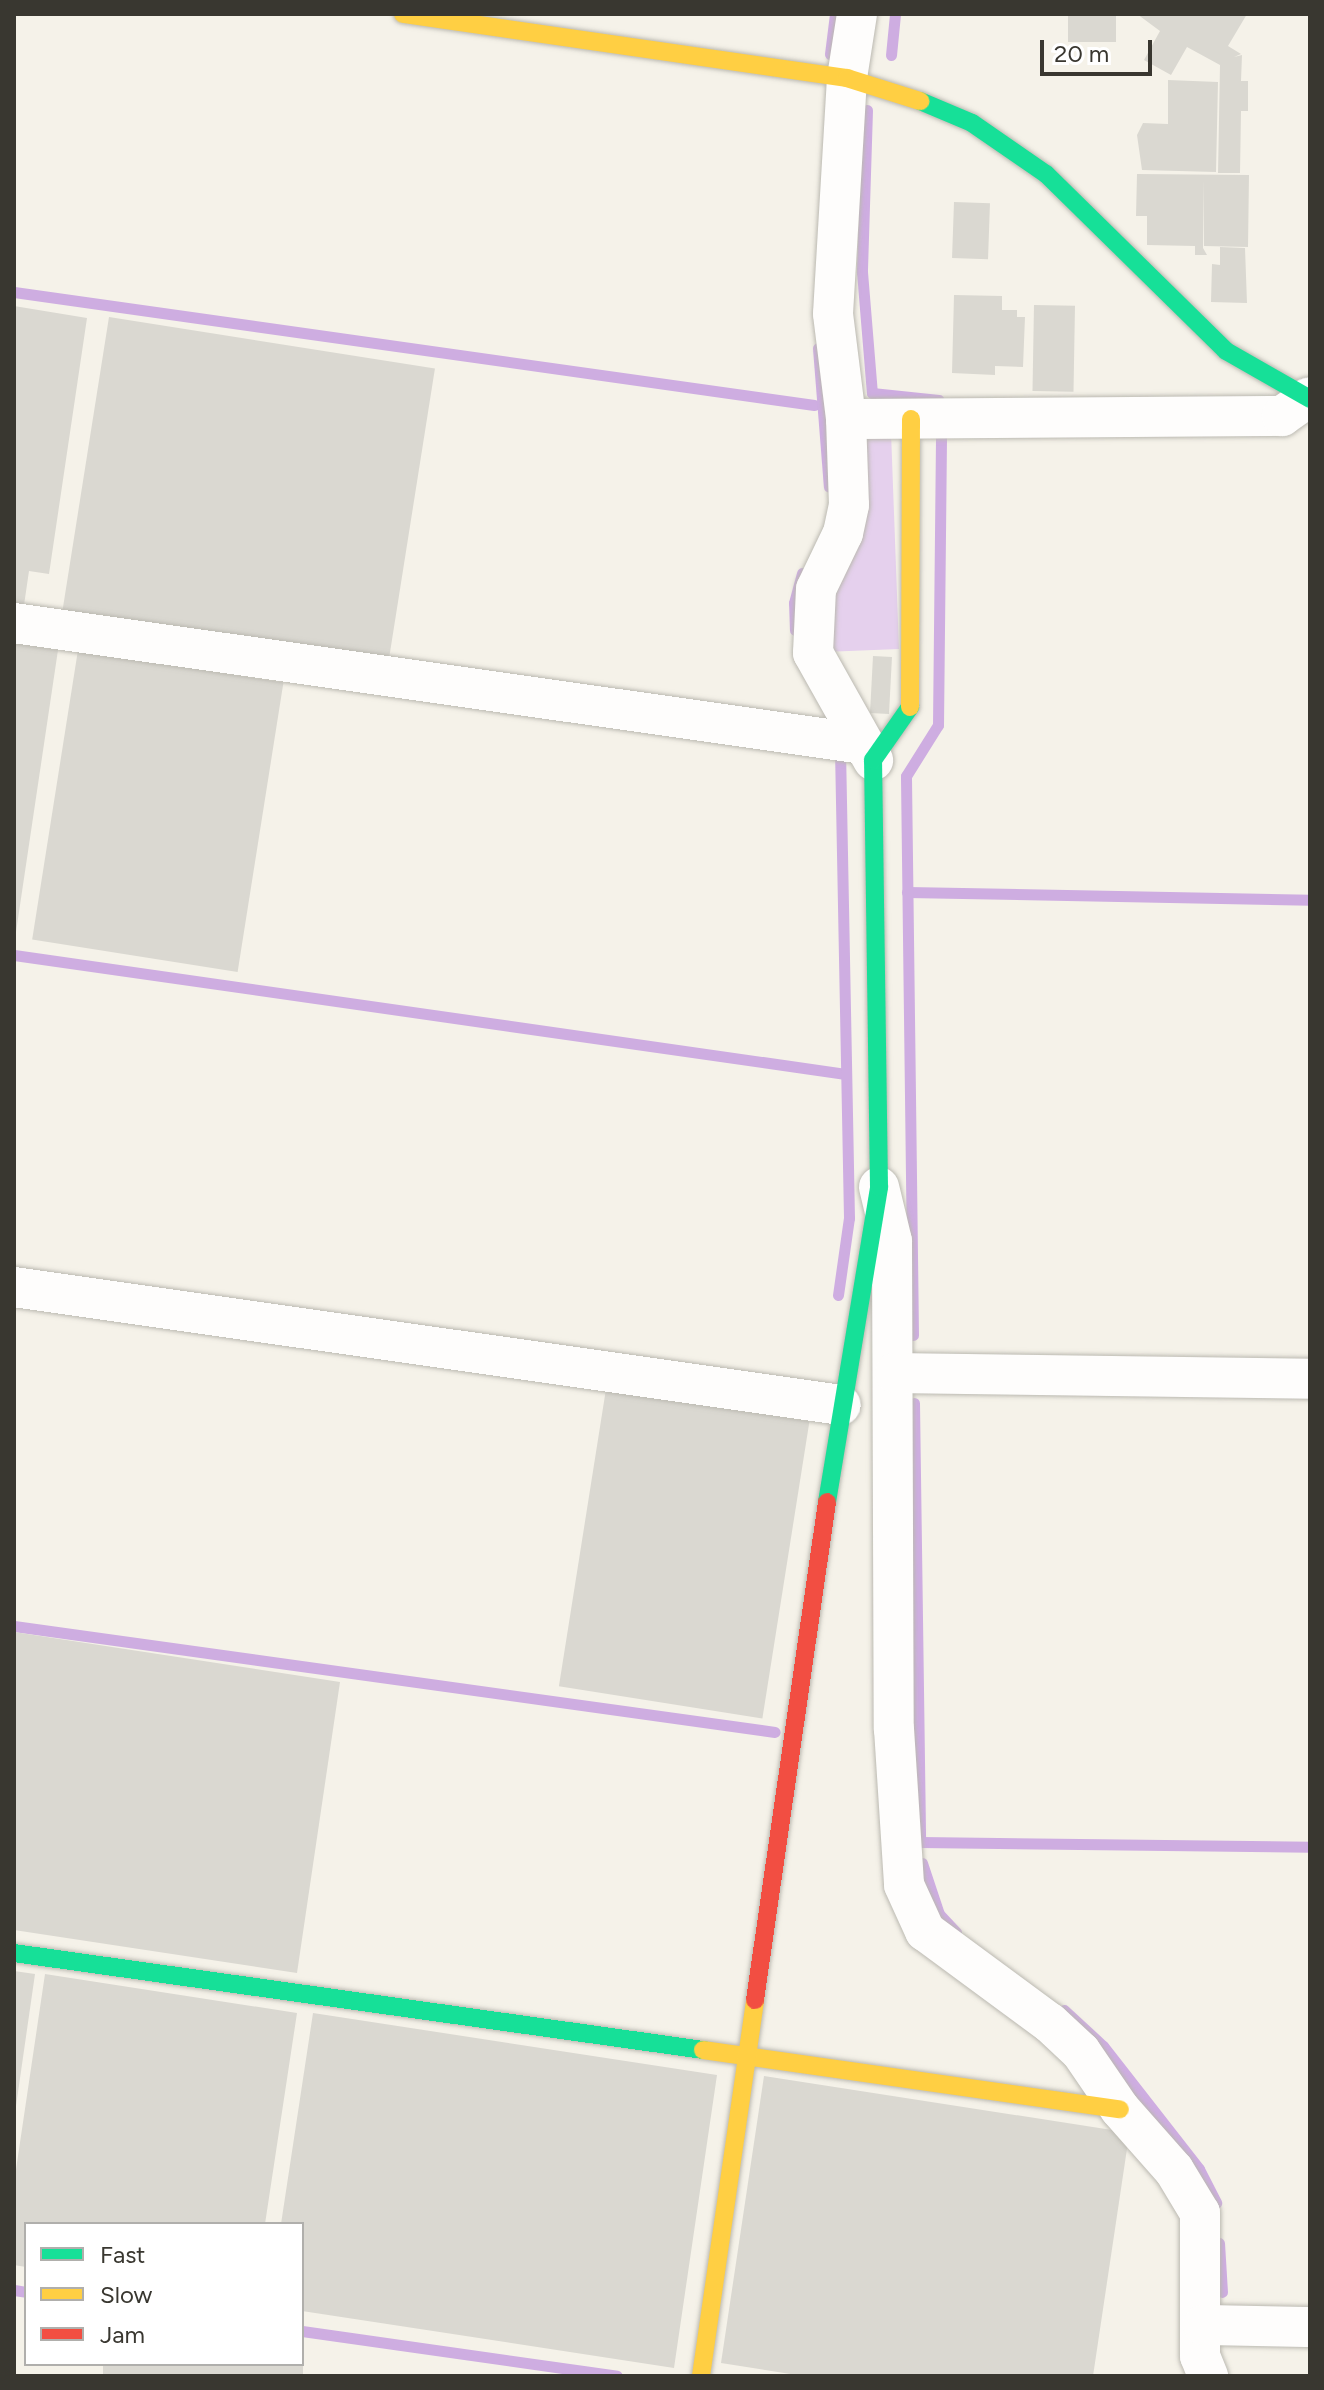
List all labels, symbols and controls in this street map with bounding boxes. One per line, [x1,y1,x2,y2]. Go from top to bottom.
scale bar [1044,24,1156,74]
text: 20 m [1054,39,1109,68]
legend [24,2222,304,2366]
text: Fast [100,2240,145,2269]
text: Slow [100,2280,152,2309]
text: Jam [100,2320,145,2349]

